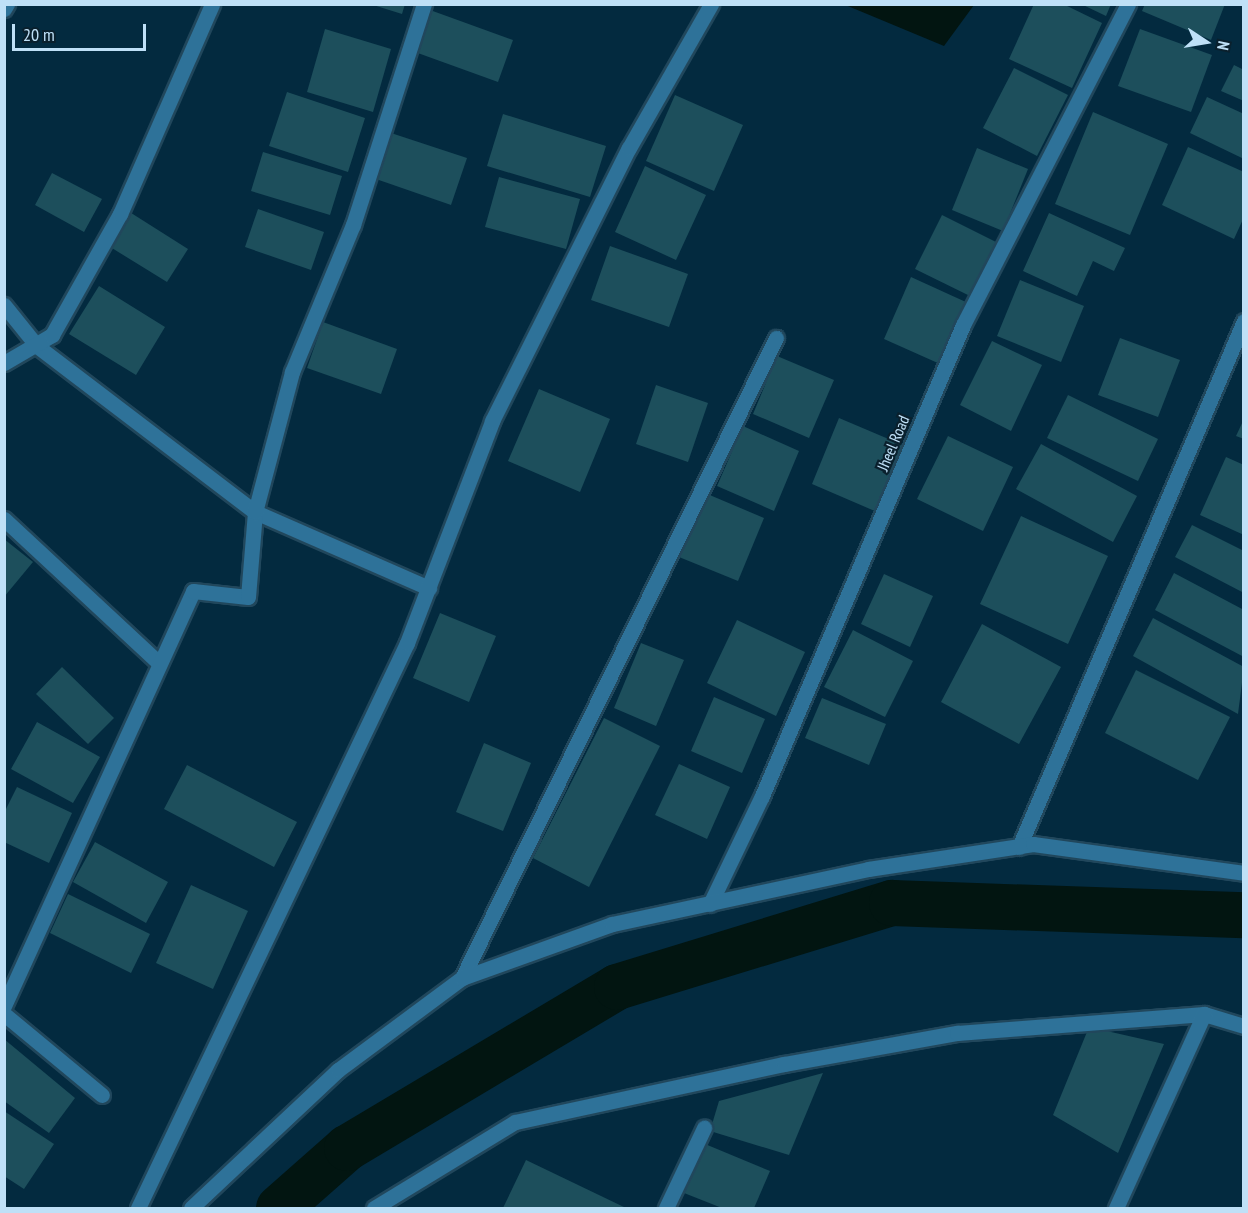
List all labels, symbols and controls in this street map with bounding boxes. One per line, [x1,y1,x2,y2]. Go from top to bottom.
scale bar [15,12,148,50]
north arrow [1176,12,1236,72]
text: 20 m [23,23,55,46]
text: N [1213,39,1234,52]
street label: Jheel Road [873,412,913,474]

